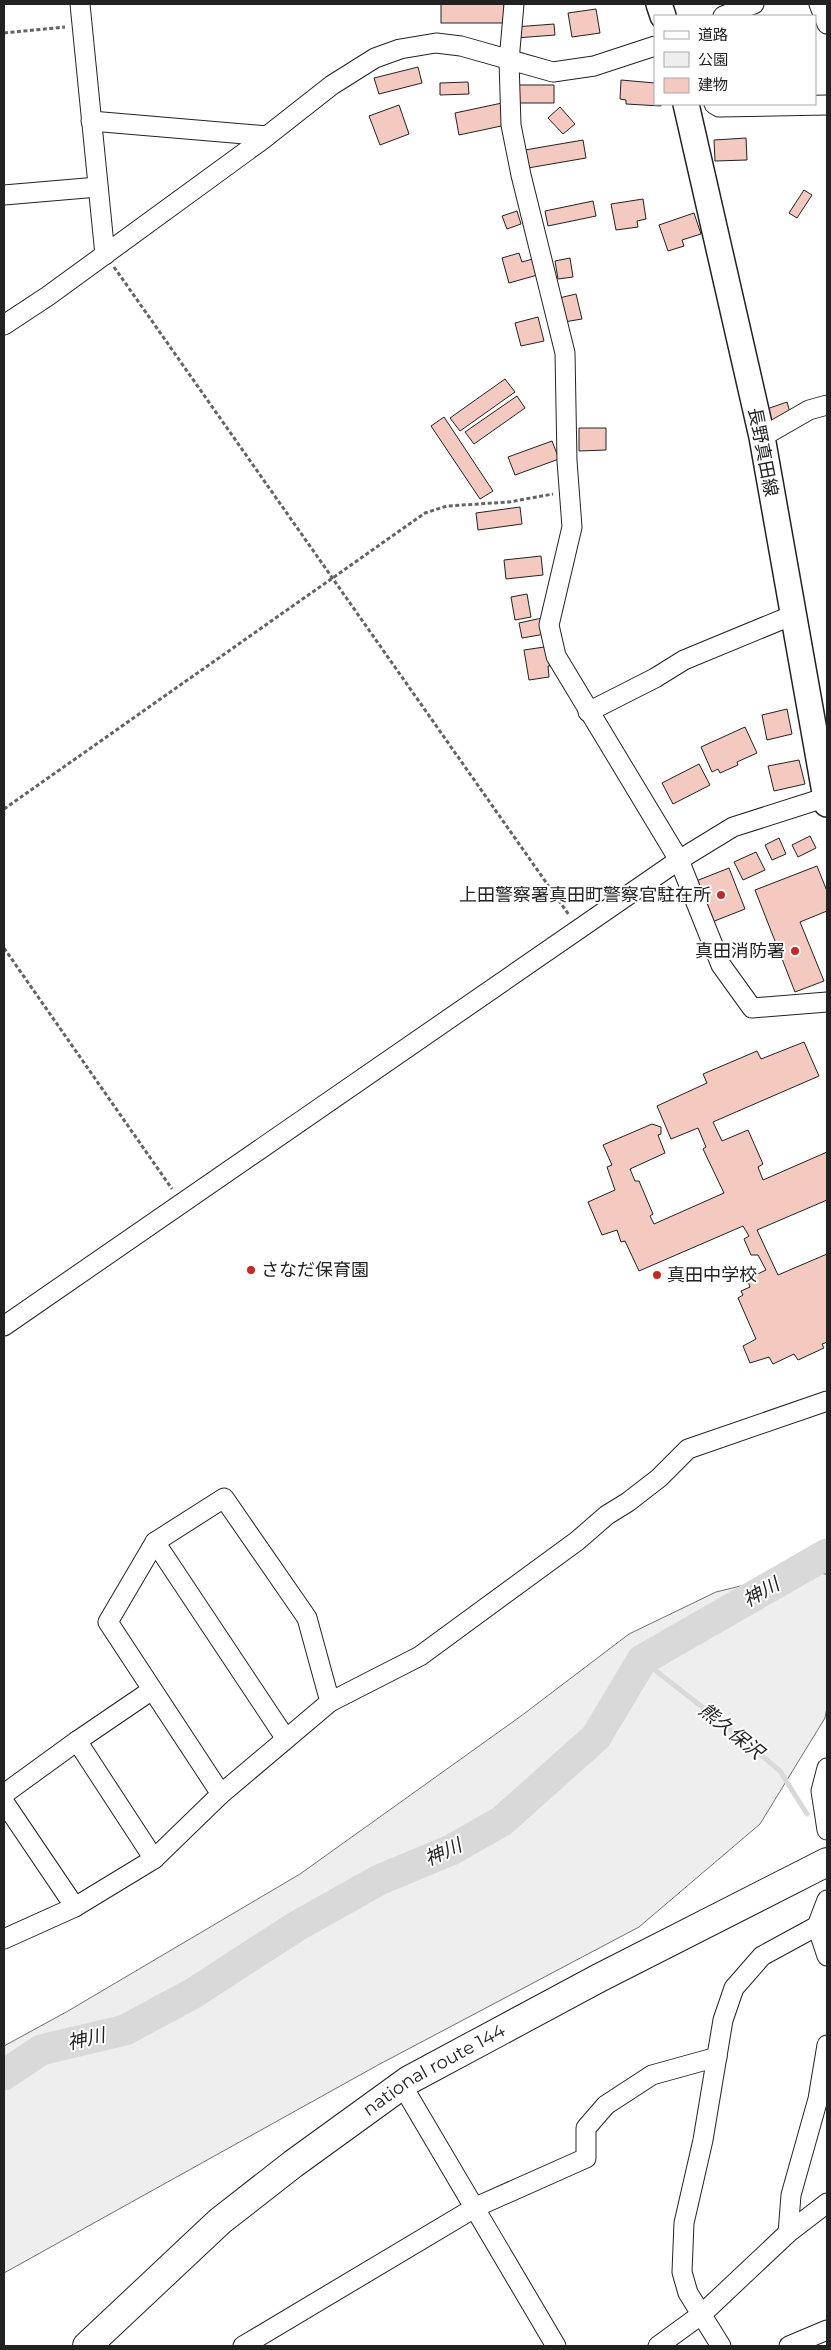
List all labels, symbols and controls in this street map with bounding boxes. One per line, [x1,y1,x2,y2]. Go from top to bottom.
legend [654,15,816,105]
text: 道路 [698,25,728,44]
text: 公園 [698,50,728,69]
text: 建物 [698,75,728,94]
street label: 長野真田線 [744,406,782,498]
place label: 上田警察署真田町警察官駐在所 [459,884,711,906]
marker: 上田警察署真田町警察官駐在所 [715,889,727,901]
place label: 真田消防署 [695,940,785,962]
marker: 真田消防署 [789,945,801,957]
place label: さなだ保育園 [261,1259,369,1281]
marker: さなだ保育園 [245,1264,257,1276]
place label: 真田中学校 [667,1264,757,1286]
marker: 真田中学校 [651,1269,663,1281]
water label: 神川 [739,1572,785,1611]
water label: 熊久保沢 [694,1698,770,1766]
water label: 神川 [421,1833,467,1870]
street label: national route 144 [359,2019,509,2121]
water label: 神川 [65,2023,109,2054]

